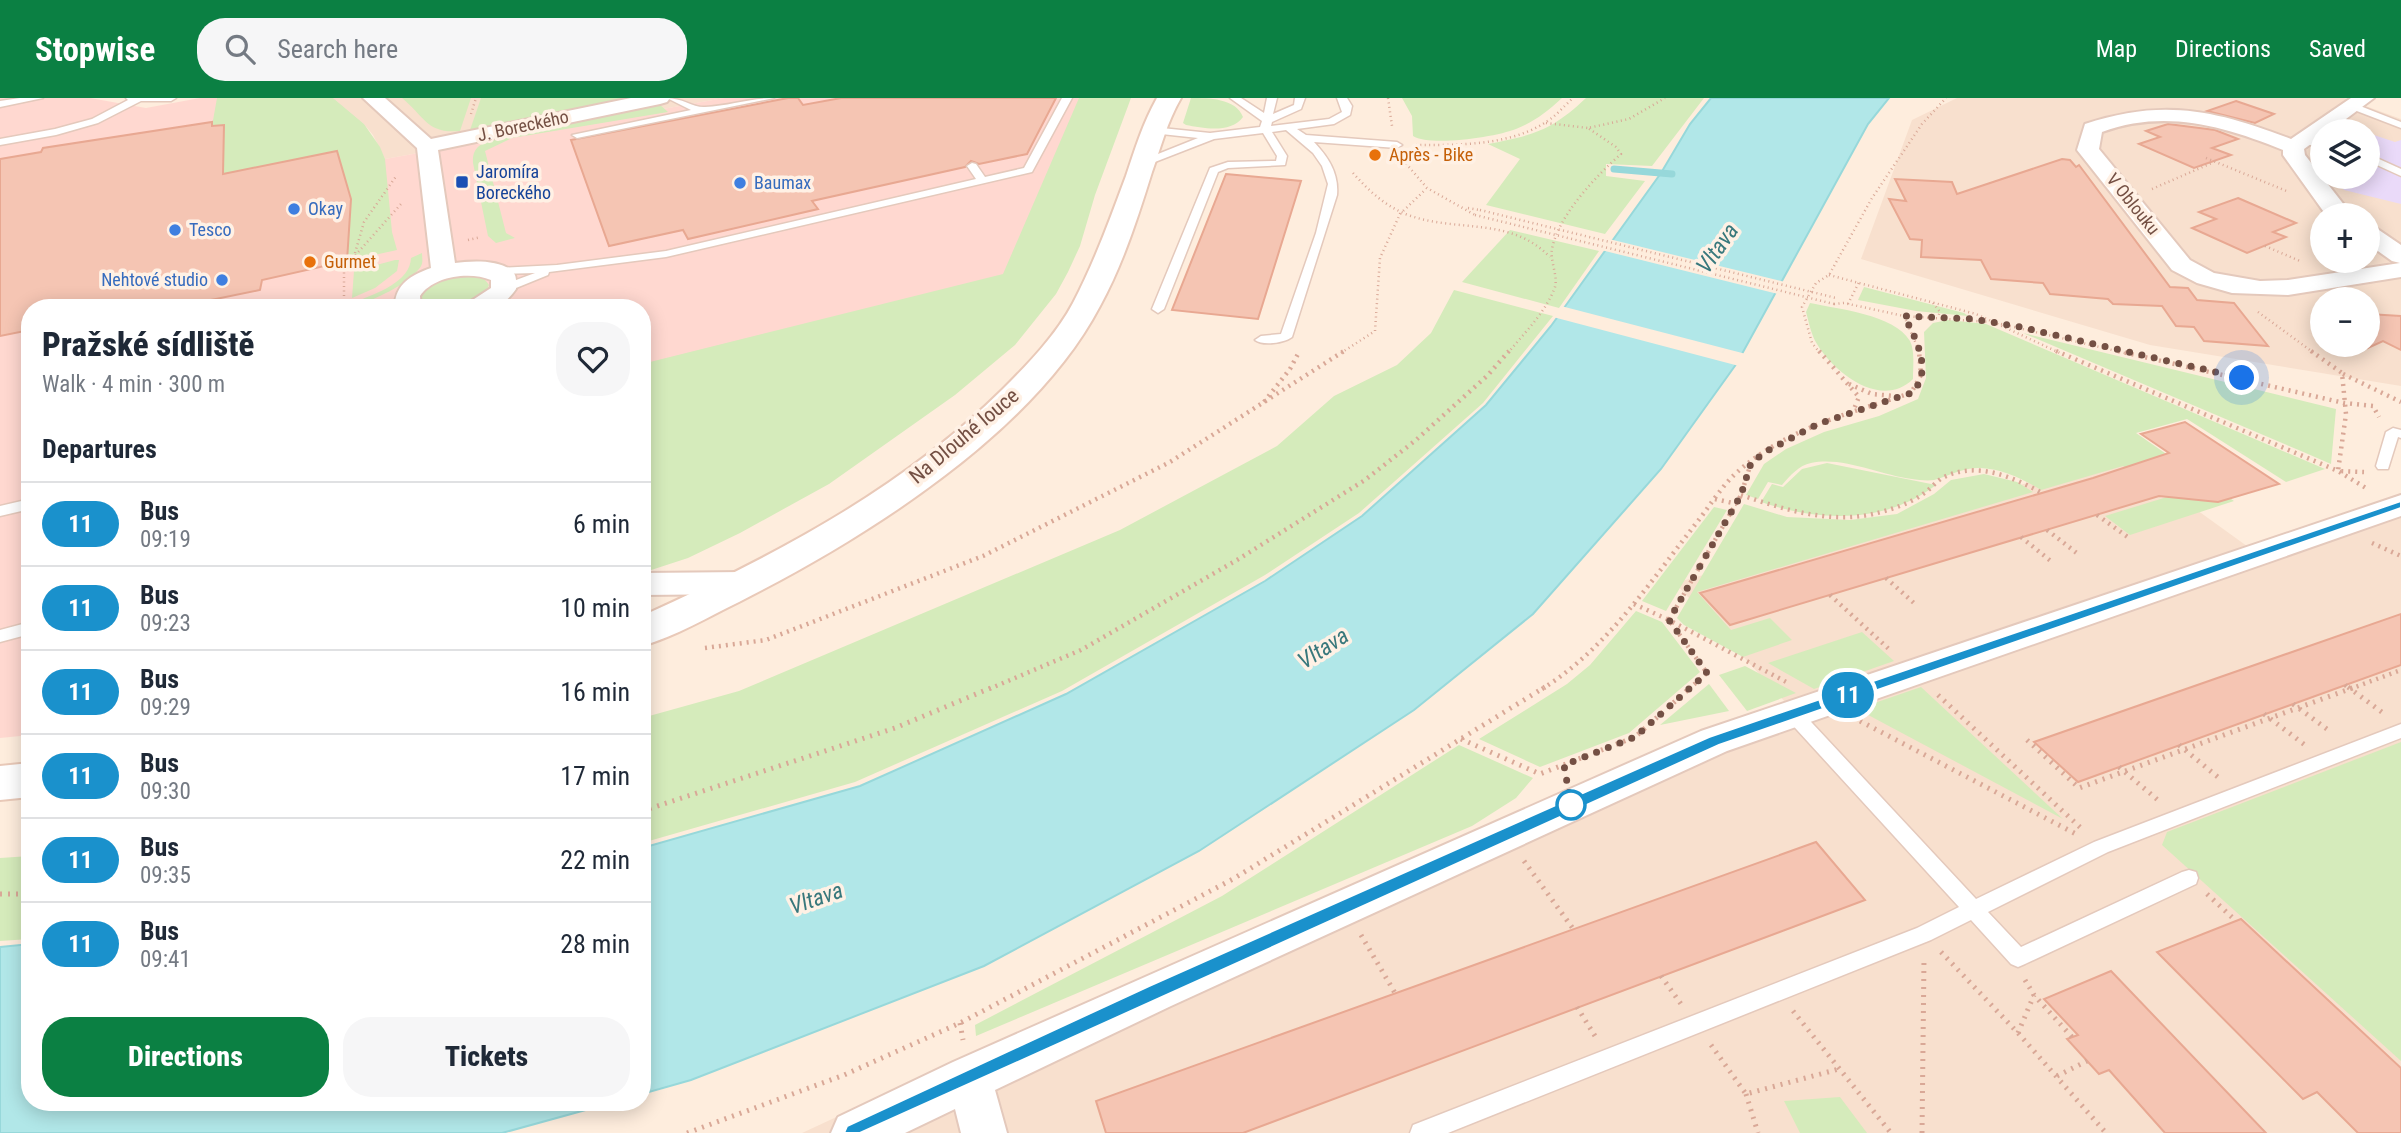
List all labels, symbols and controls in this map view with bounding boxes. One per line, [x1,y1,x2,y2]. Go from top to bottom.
search box [197,18,687,81]
text: Stopwise [35,30,155,69]
icon: search [221,30,259,68]
text: Search here [277,34,398,64]
text: Map [2096,35,2137,63]
text: Directions [2175,35,2271,63]
text: Saved [2309,35,2366,63]
street label: J. Boreckého [475,106,570,145]
map controls [2310,119,2380,357]
button: layers [2310,119,2380,189]
place label: Après - Bike [1389,144,1473,165]
marker: Après - Bike [1367,147,1383,163]
place label: Jaromíra Boreckého [476,161,551,203]
street label: V Oblouku [2102,169,2164,239]
place label: Baumax [754,172,811,193]
marker: Jaromíra Boreckého [454,174,470,190]
marker: Baumax [732,175,748,191]
place label: Okay [308,198,343,219]
marker: Okay [286,201,302,217]
button: + [2310,203,2380,273]
water label: Vltava [1691,218,1744,278]
place label: Tesco [189,219,232,240]
marker: Tesco [167,222,183,238]
place label: Gurmet [324,251,376,272]
marker: Gurmet [302,254,318,270]
place label: Nehtové studio [101,269,208,290]
marker: Nehtové studio [214,272,230,288]
button: − [2310,287,2380,357]
button: heart [556,322,630,396]
text: Pražské sídliště [42,325,254,364]
your location [2224,360,2259,395]
text: Walk · 4 min · 300 m [42,371,225,398]
street label: Na Dlouhé louce [904,383,1024,489]
text: Departures [42,434,157,464]
text: Bus [140,496,179,526]
text: 6 min [573,509,630,539]
text: 11 [68,510,93,538]
text: 09:19 [140,526,191,553]
text: Bus [140,580,179,610]
text: 10 min [560,593,630,623]
text: 11 [68,594,93,622]
text: 09:23 [140,610,191,637]
water label: Vltava [1293,622,1354,675]
text: Bus [140,664,179,694]
line badge: 11 [1816,672,1880,718]
text: 16 min [560,677,630,707]
text: 11 [68,678,93,706]
text: 11 [1836,681,1860,709]
text: 09:29 [140,694,191,721]
text: Bus [140,748,179,778]
text: 17 min [560,761,630,791]
text: 11 [68,762,93,790]
text: 09:30 [140,778,191,805]
unlabelled marker [1556,790,1586,820]
text: Bus [140,832,179,862]
text: 22 min [560,845,630,875]
text: 11 [68,846,93,874]
text: 09:35 [140,862,191,889]
water label: Vltava [786,877,846,920]
text: Bus [140,916,179,946]
text: 28 min [560,929,630,959]
text: 11 [68,930,93,958]
text: 09:41 [140,946,191,973]
button: Directions [42,1017,329,1097]
button: Tickets [343,1017,630,1097]

